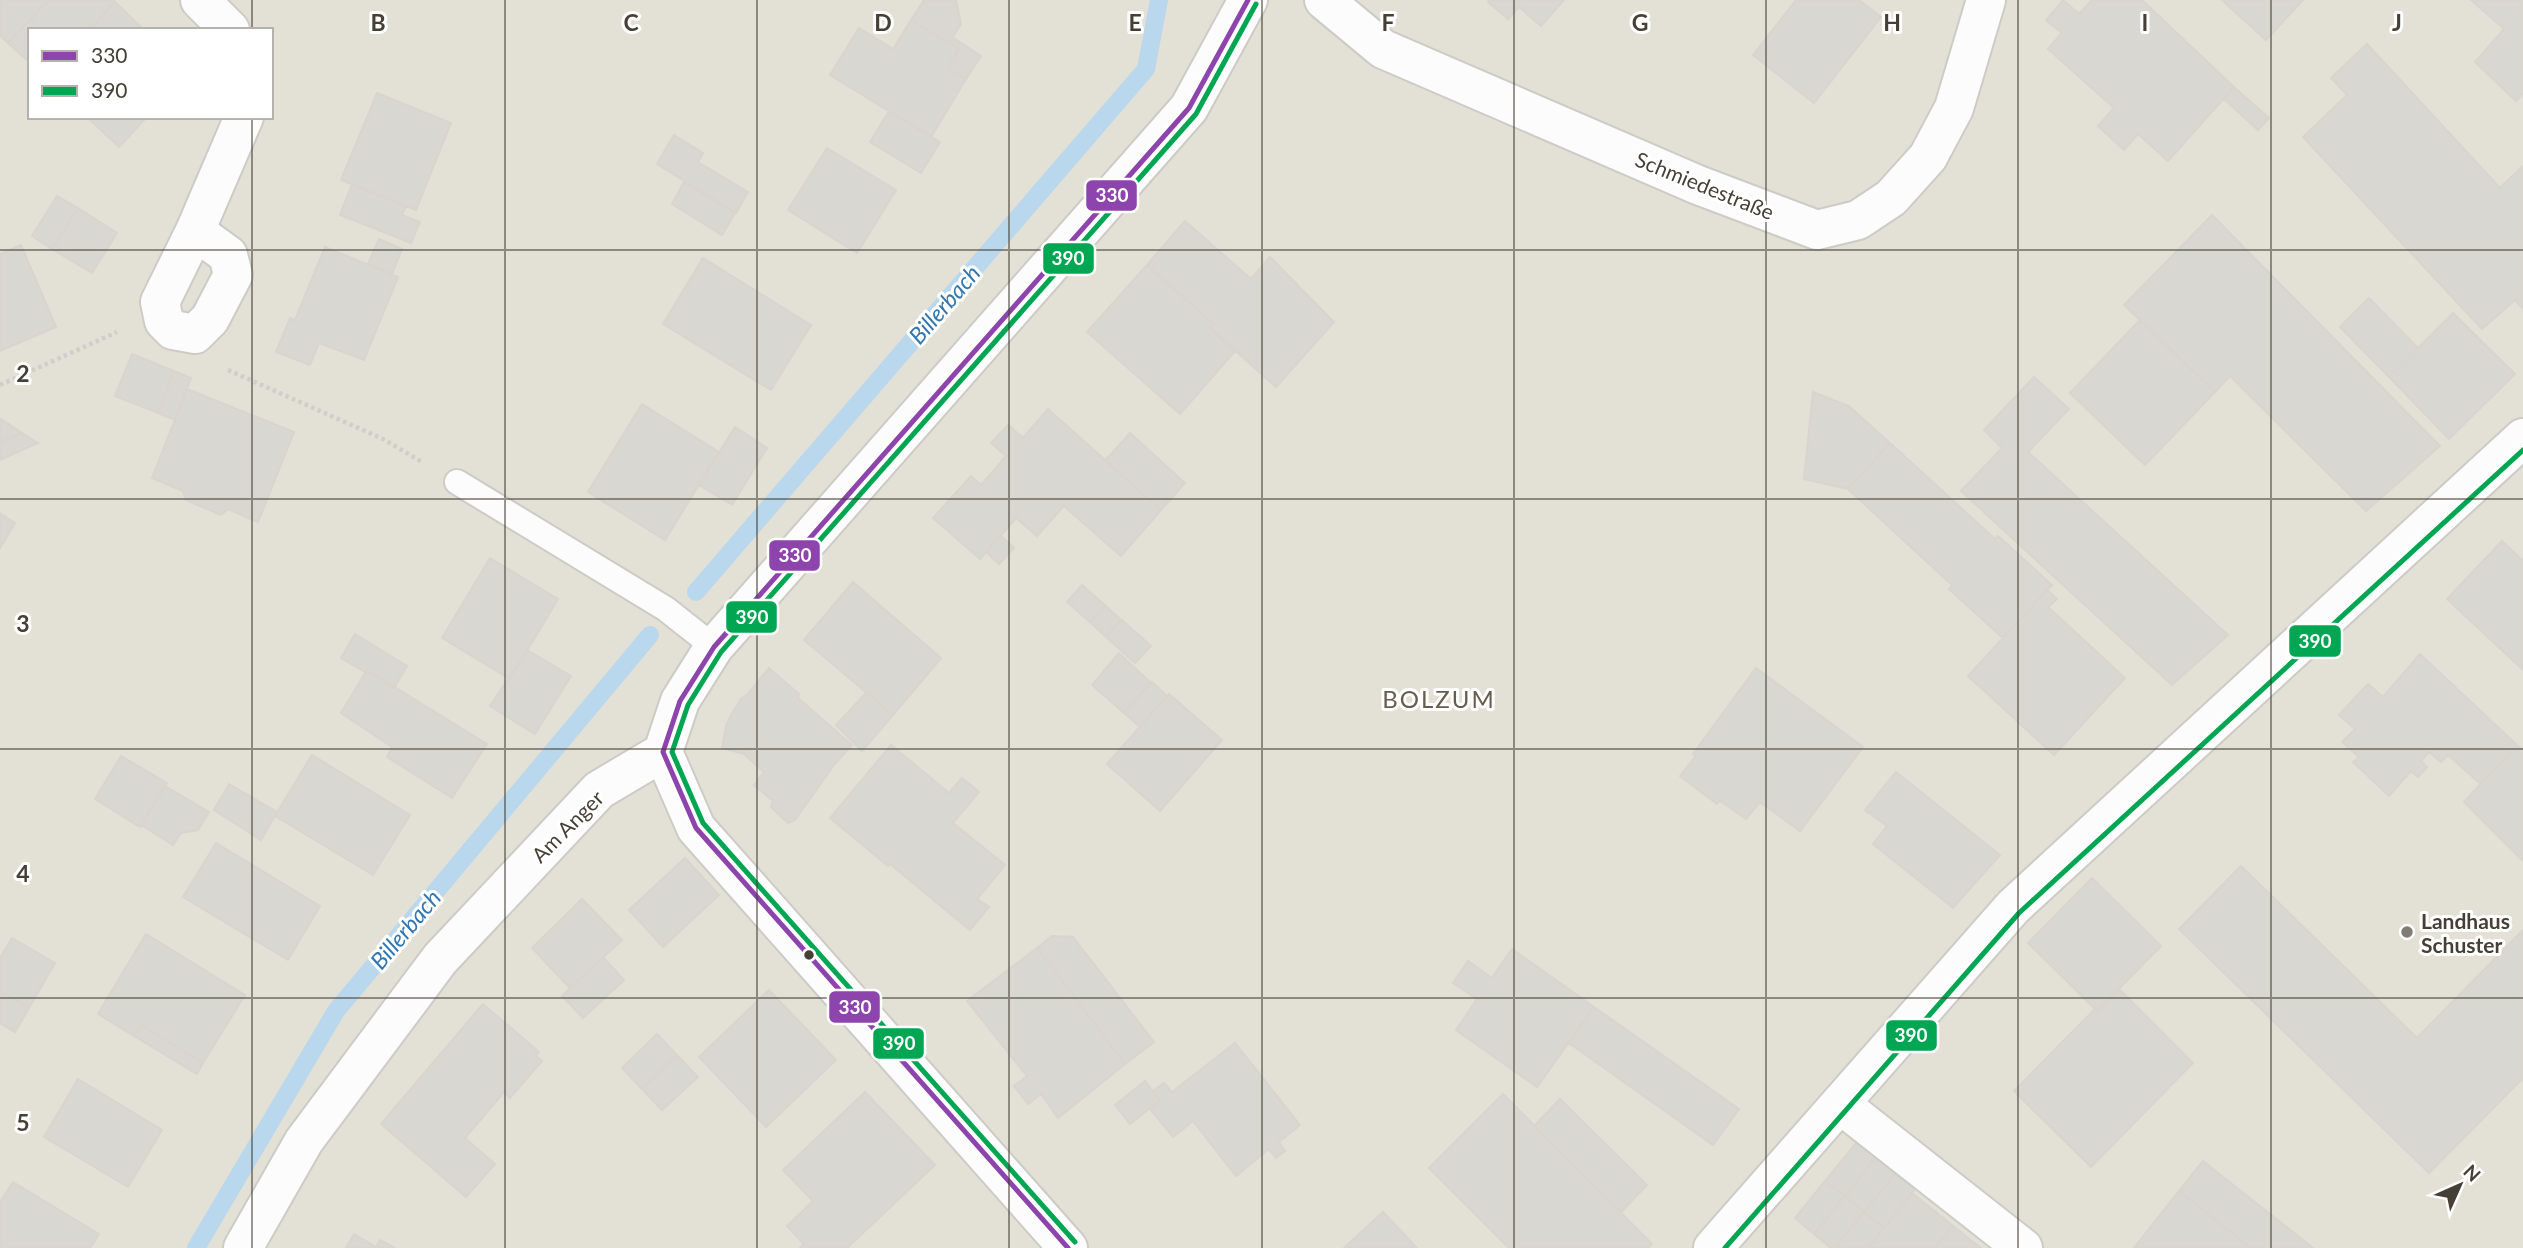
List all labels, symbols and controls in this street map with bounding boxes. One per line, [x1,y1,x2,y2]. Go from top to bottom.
text: B [370,8,386,36]
text: C [623,8,639,36]
text: D [874,8,892,36]
text: E [1128,8,1142,36]
text: F [1381,8,1395,36]
text: G [1632,8,1648,36]
text: H [1883,8,1901,36]
text: I [2142,8,2148,36]
text: J [2392,8,2402,36]
legend [28,28,273,119]
text: 330 [91,42,128,67]
text: 390 [91,77,128,102]
street label: Schmiedestraße [1632,146,1778,224]
line badge: 330 [1085,179,1138,212]
text: 330 [1095,183,1129,206]
line badge: 390 [1042,242,1095,275]
text: 390 [1051,246,1085,269]
water label: Billerbach [902,259,986,349]
text: 2 [16,359,30,387]
line badge: 330 [768,539,821,572]
text: 330 [778,543,812,566]
line badge: 390 [725,600,778,634]
text: 390 [735,605,769,628]
text: 3 [16,609,30,637]
line badge: 390 [2288,624,2342,658]
text: 390 [2298,629,2332,652]
district label: BOLZUM [1382,684,1496,713]
street label: Am Anger [526,785,608,867]
text: 4 [16,859,30,887]
water label: Billerbach [364,884,446,974]
place label: Landhaus Schuster [2421,908,2510,957]
marker: Landhaus Schuster [2399,924,2415,940]
unlabelled marker [802,948,816,962]
line badge: 330 [828,990,881,1024]
text: 330 [838,995,872,1018]
line badge: 390 [1885,1019,1938,1052]
text: 390 [1894,1023,1928,1046]
line badge: 390 [872,1027,925,1060]
text: 390 [882,1031,916,1054]
text: 5 [16,1108,30,1136]
north arrow [2425,1150,2495,1220]
text: N [2459,1159,2486,1186]

